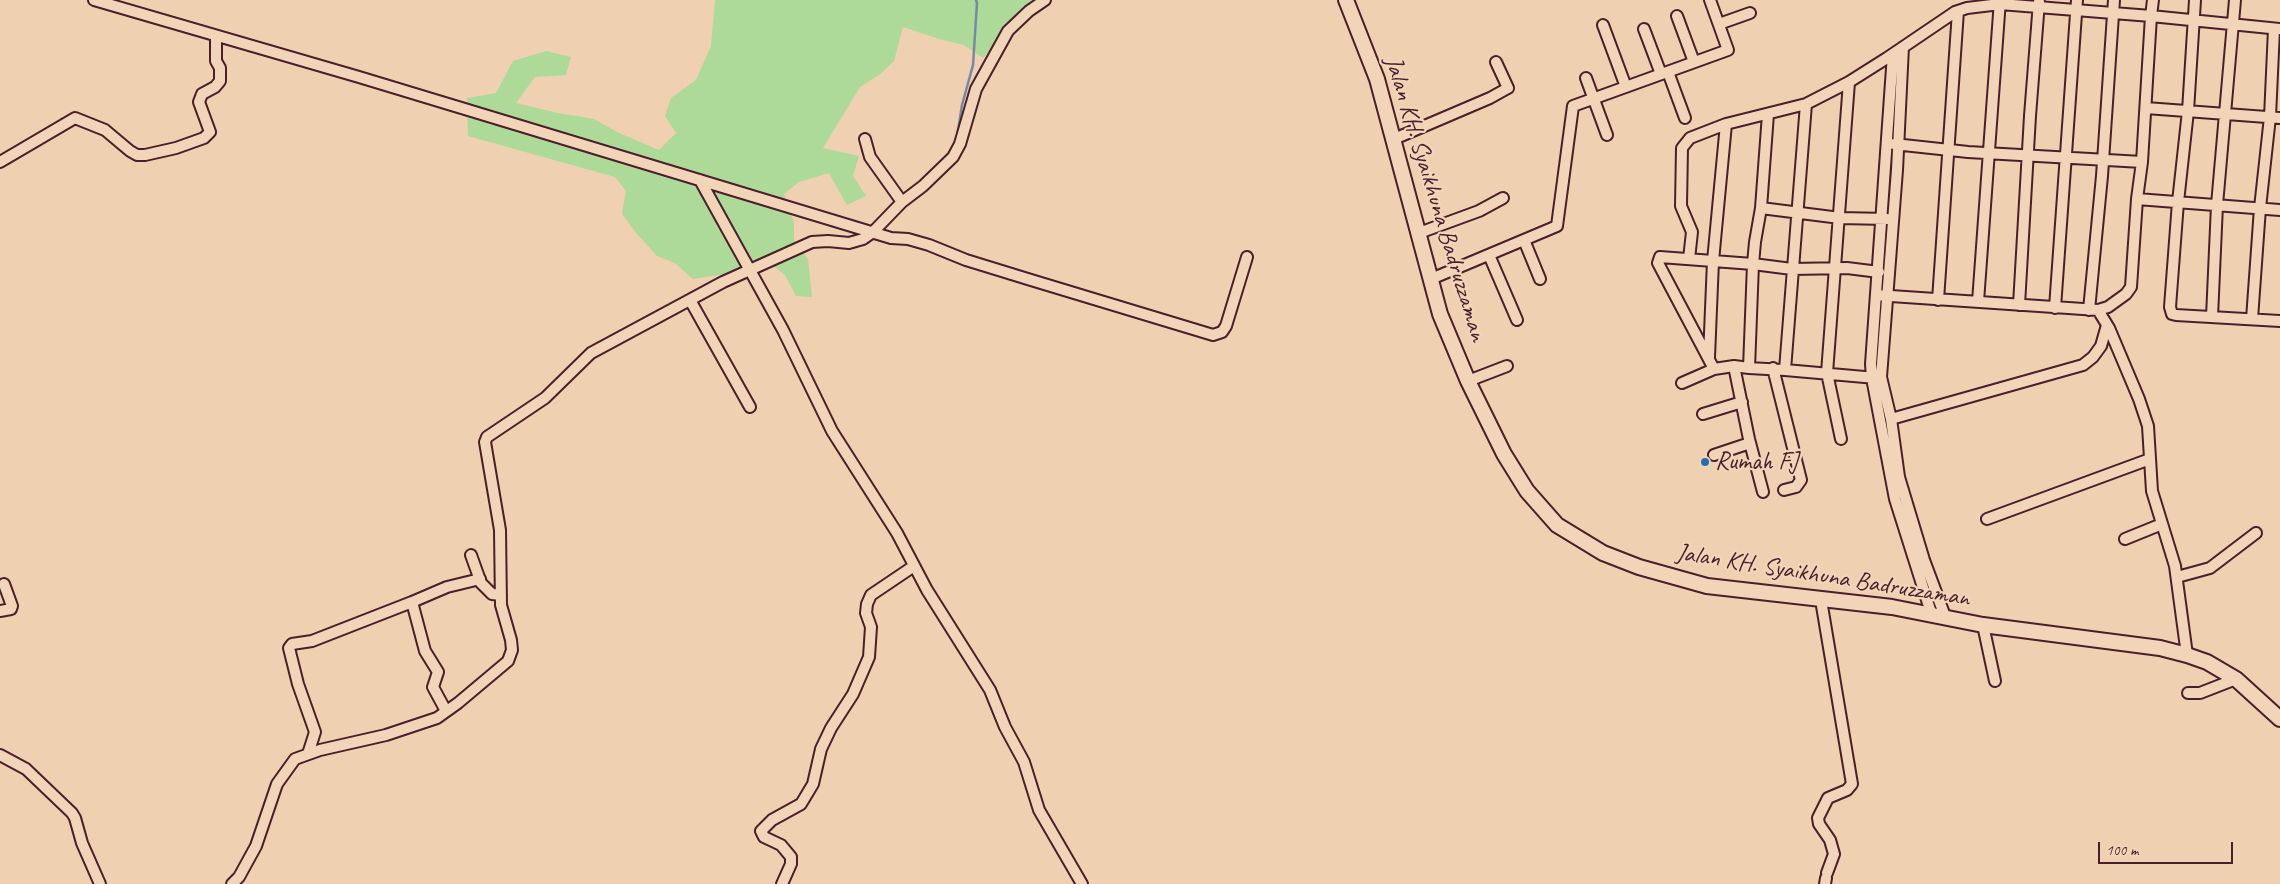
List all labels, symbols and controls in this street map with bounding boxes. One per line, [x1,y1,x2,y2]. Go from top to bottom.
street label: Jalan KH. Syaikhuna Badruzzaman [1377,53,1493,345]
place label: Rumah FJ [1715,447,1798,477]
marker: Rumah FJ [1699,456,1711,468]
street label: Jalan KH. Syaikhuna Badruzzaman [1674,538,1972,614]
scale bar [2100,832,2235,864]
text: 100 m [2106,841,2138,860]

